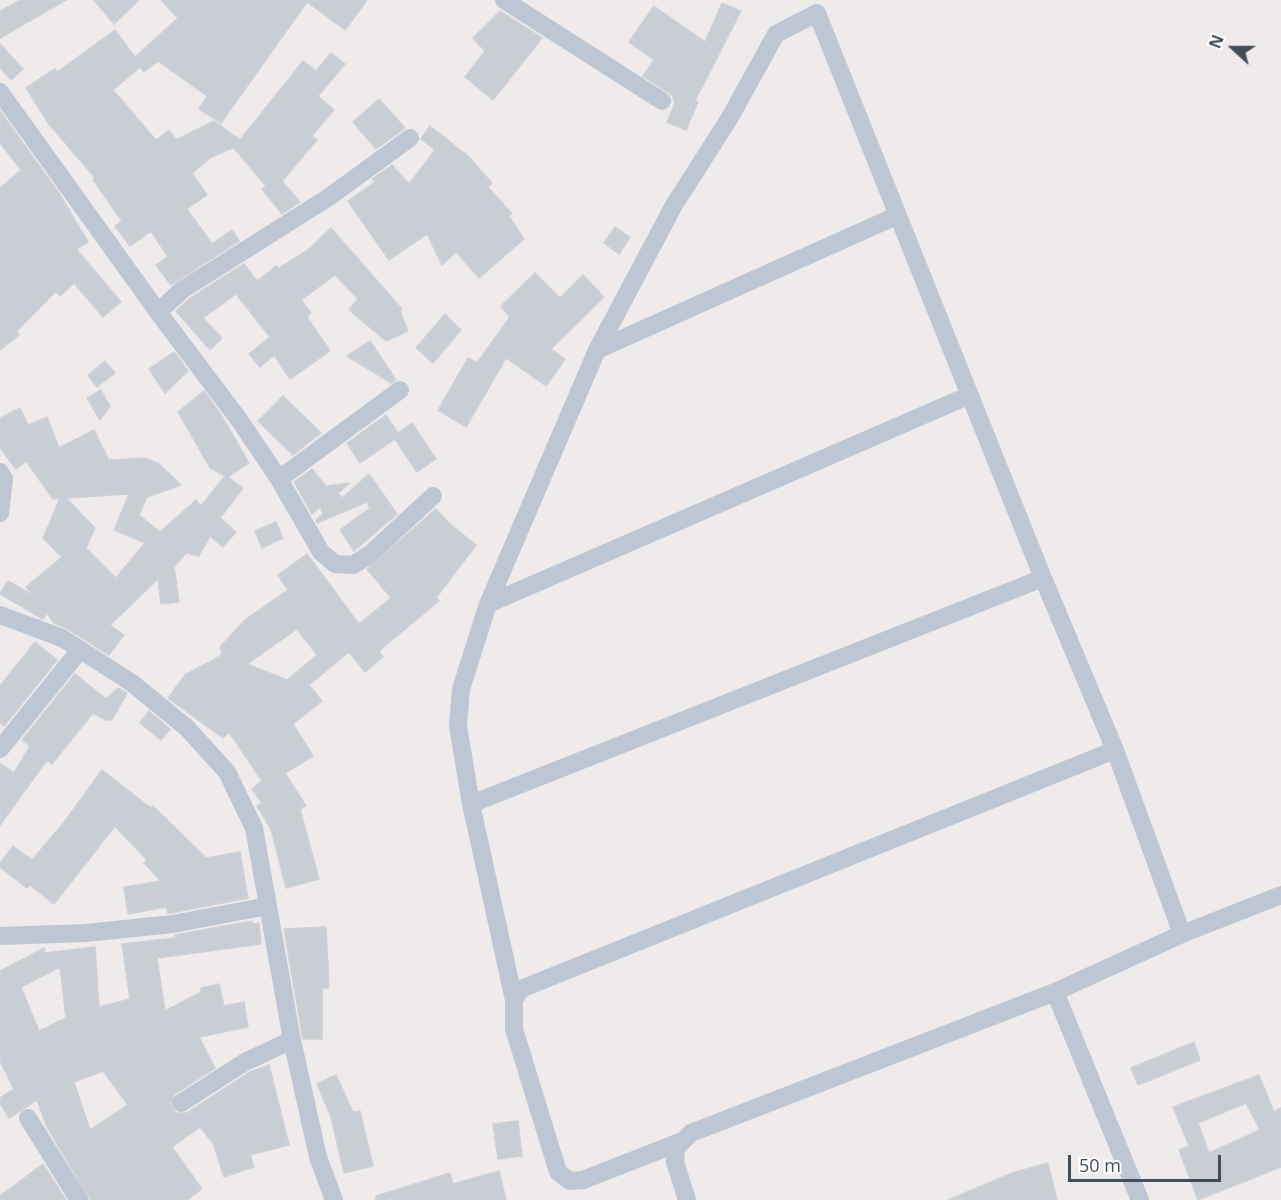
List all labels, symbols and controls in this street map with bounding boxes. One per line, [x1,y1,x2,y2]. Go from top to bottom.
north arrow [1203,18,1263,78]
text: N [1204,32,1229,52]
scale bar [1071,1143,1224,1181]
text: 50 m [1079,1153,1121,1177]

